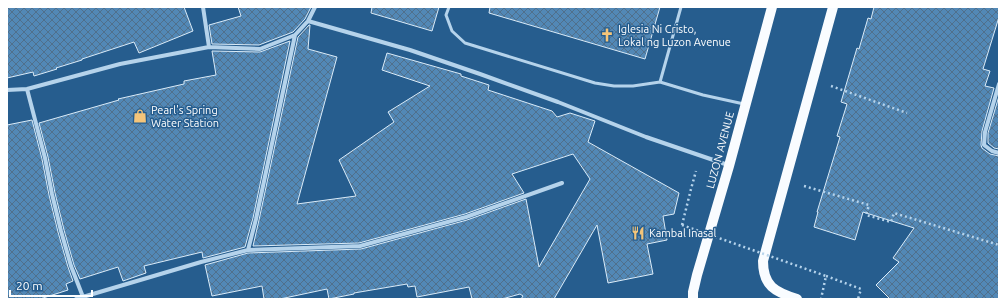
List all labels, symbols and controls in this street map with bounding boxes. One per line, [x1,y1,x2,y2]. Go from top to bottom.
place label: Iglesia Ni Cristo, Lokal ng Luzon Avenue [618,23,731,48]
church icon: Iglesia Ni Cristo, Lokal ng Luzon Avenue [599,27,615,43]
place label: Pearl's Spring Water Station [151,104,219,129]
shop icon: Pearl's Spring Water Station [132,108,148,124]
street label: LUZON AVENUE [704,110,736,190]
restaurant icon: Kambal Inasal [630,225,646,241]
place label: Kambal Inasal [649,227,717,239]
scale bar [10,272,92,298]
text: 20 m [16,279,43,292]

